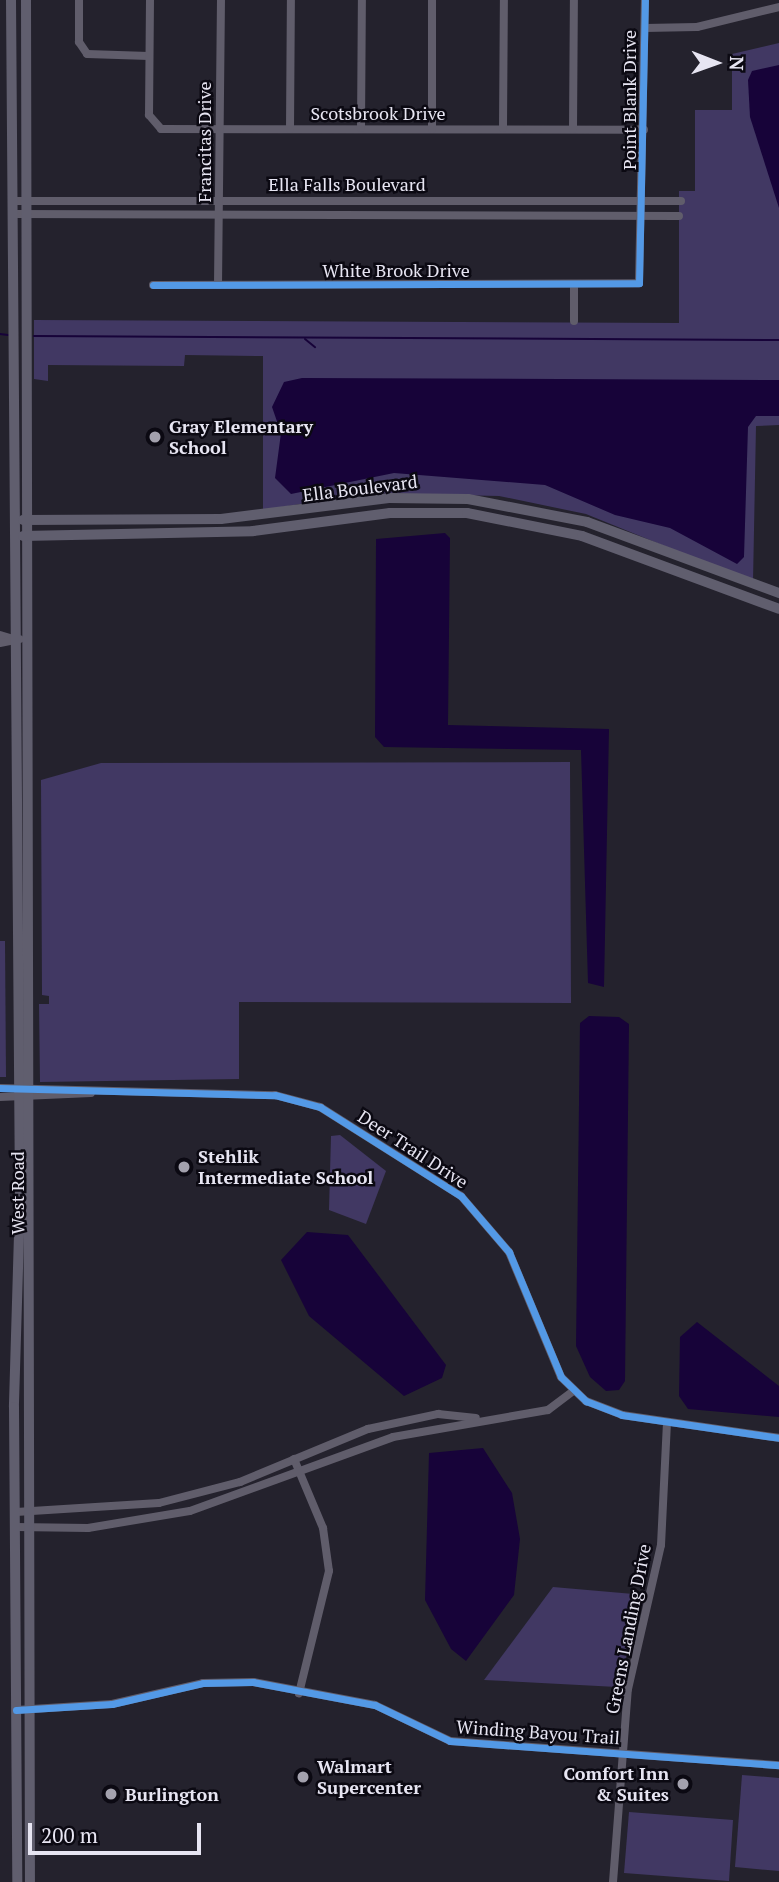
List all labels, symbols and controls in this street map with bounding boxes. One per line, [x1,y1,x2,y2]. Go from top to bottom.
north arrow [681,28,751,98]
street label: Point Blank Drive [618,30,640,170]
text: N [725,56,750,71]
street label: Francitas Drive [193,81,215,203]
street label: Scotsbrook Drive [310,102,446,124]
street label: Ella Falls Boulevard [268,173,426,195]
street label: White Brook Drive [322,259,470,281]
place label: Gray Elementary School [169,416,313,458]
marker: Gray Elementary School [147,429,163,445]
street label: Ella Boulevard [301,470,419,506]
street label: Deer Trail Drive [354,1105,472,1193]
place label: Stehlik Intermediate School [198,1146,373,1188]
street label: West Road [6,1151,28,1235]
marker: Stehlik Intermediate School [176,1159,192,1175]
street label: Greens Landing Drive [601,1542,655,1716]
street label: Winding Bayou Trail [456,1716,620,1748]
place label: Walmart Supercenter [317,1756,421,1798]
place label: Comfort Inn & Suites [564,1763,669,1806]
marker: Walmart Supercenter [295,1769,311,1785]
marker: Comfort Inn & Suites [675,1776,691,1792]
place label: Burlington [125,1783,219,1805]
marker: Burlington [103,1786,119,1802]
scale bar [32,1808,205,1852]
text: 200 m [41,1821,98,1849]

